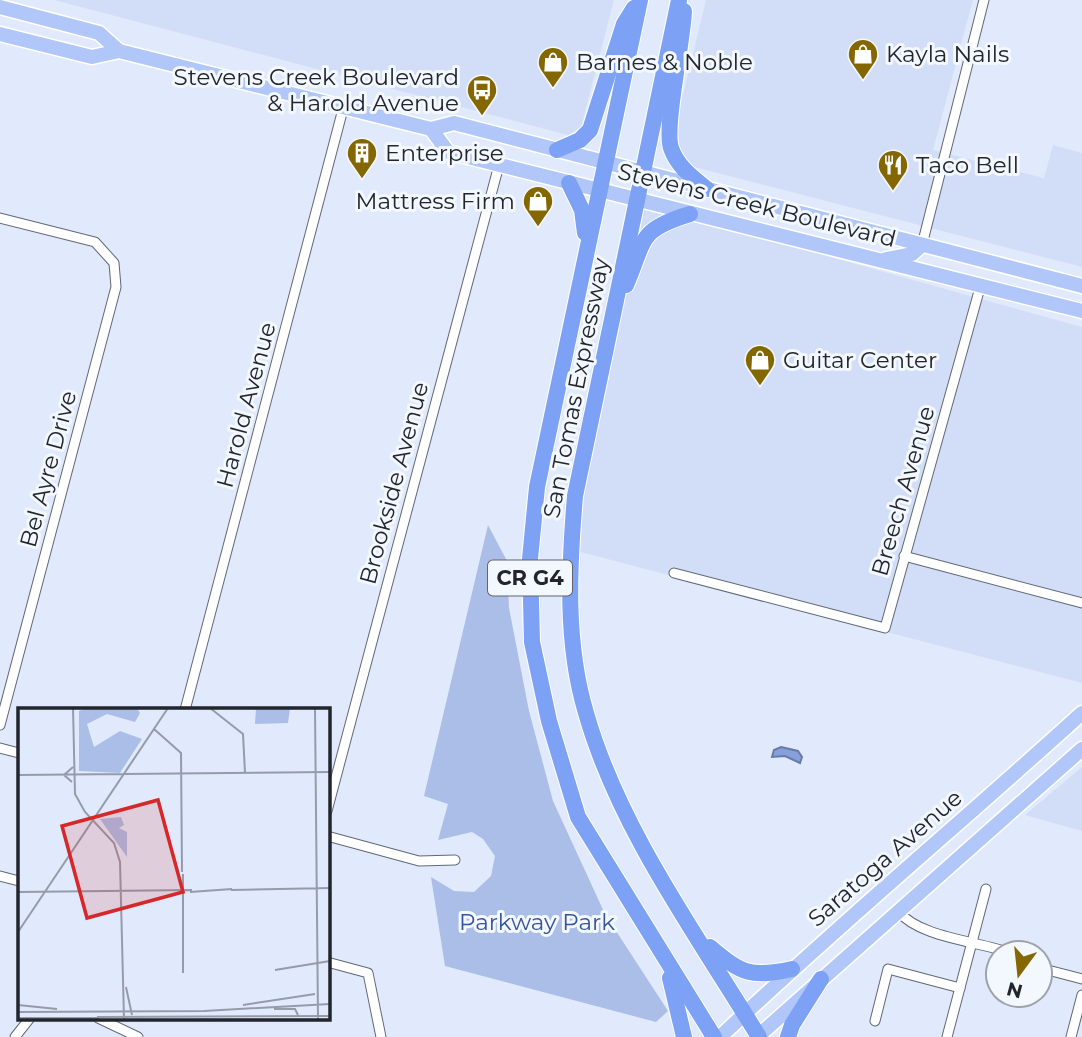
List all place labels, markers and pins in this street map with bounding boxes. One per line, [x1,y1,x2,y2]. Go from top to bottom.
shop icon: Kayla Nails [846,37,880,81]
place label: Kayla Nails [886,40,1009,68]
shop icon: Barnes & Noble [536,45,570,89]
place label: Barnes & Noble [576,48,753,76]
place label: Stevens Creek Boulevard & Harold Avenue [173,63,459,117]
bus stop icon: Stevens Creek Boulevard & Harold Avenue [465,73,499,117]
building icon: Enterprise [345,136,379,180]
place label: Enterprise [385,139,504,167]
restaurant icon: Taco Bell [876,148,910,192]
place label: Taco Bell [916,151,1019,179]
shop icon: Mattress Firm [521,184,555,228]
place label: Mattress Firm [356,187,515,215]
shop icon: Guitar Center [743,343,777,387]
place label: Guitar Center [783,346,937,374]

